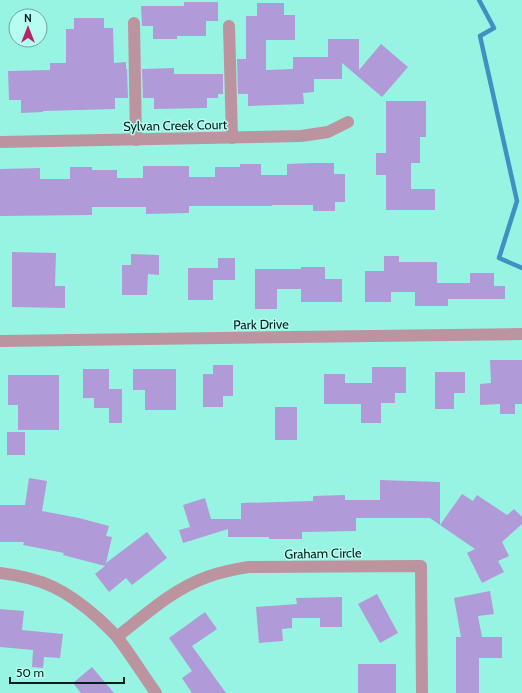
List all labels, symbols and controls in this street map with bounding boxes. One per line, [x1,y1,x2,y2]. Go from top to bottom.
north arrow [8,8,48,48]
text: N [24,11,32,25]
street label: Sylvan Creek Court [123,116,228,134]
street label: Park Drive [233,316,289,332]
street label: Graham Circle [284,544,362,562]
scale bar [10,659,124,685]
text: 50 m [16,665,44,680]

